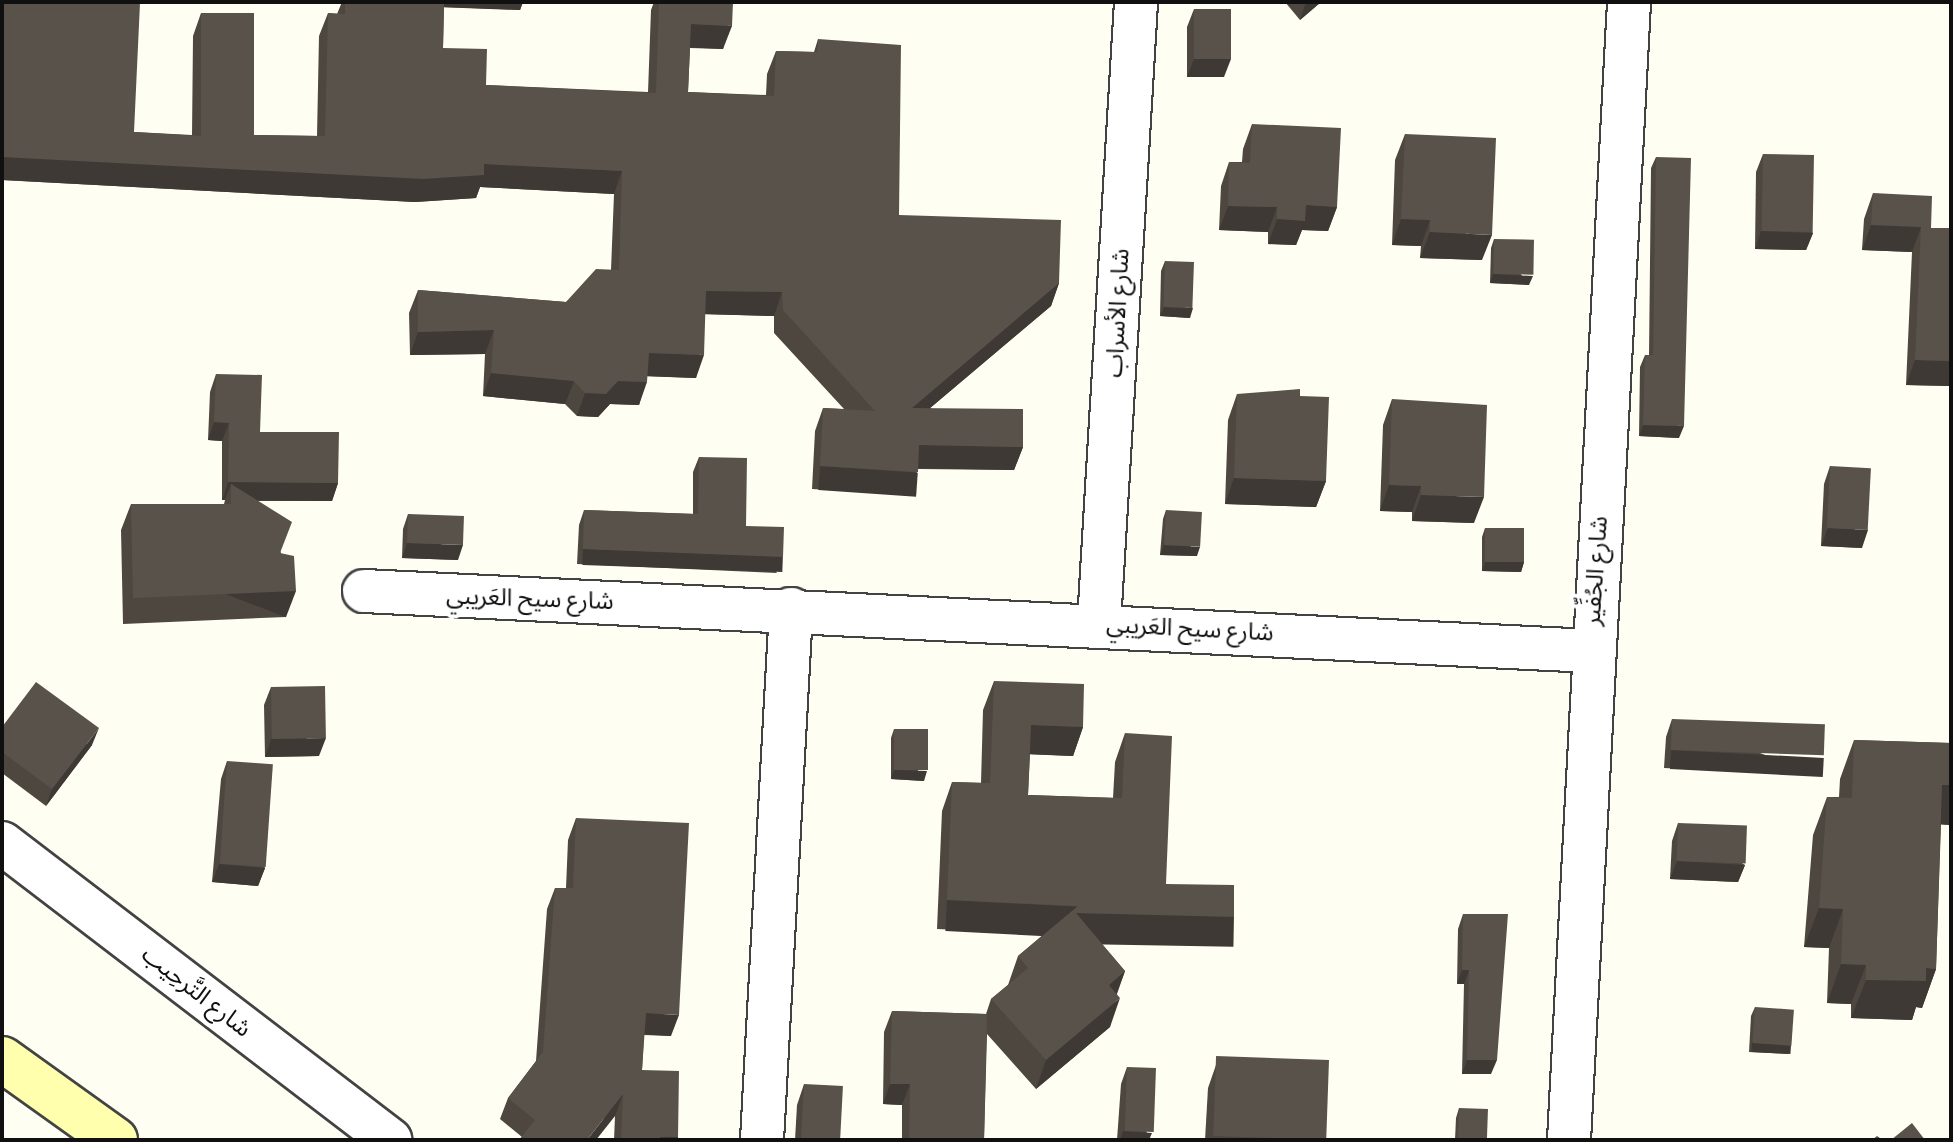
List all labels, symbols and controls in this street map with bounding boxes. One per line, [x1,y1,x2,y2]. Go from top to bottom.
street label: شارع الأسراب [1099,248,1135,378]
street label: شارع الجُفِّير [1577,515,1613,627]
street label: شارع سيح العَريبي [446,581,614,615]
street label: شارع سيح العَريبي [1106,609,1274,647]
street label: شارع التَّرحِيب [136,939,258,1043]

